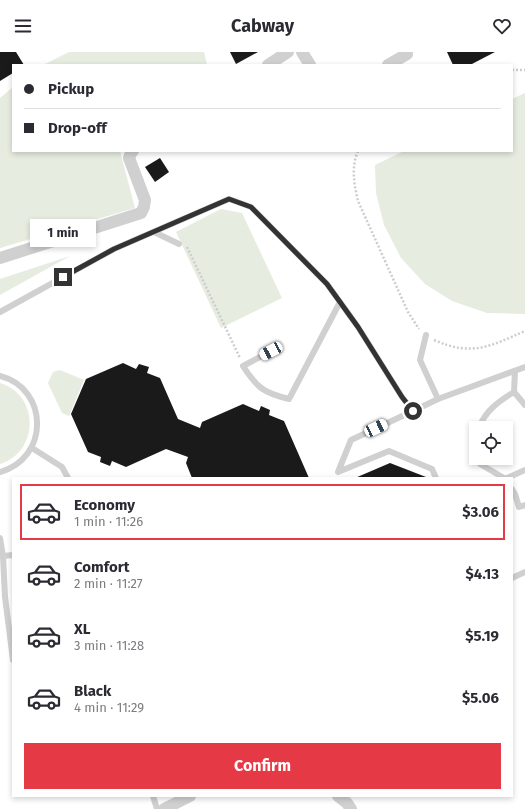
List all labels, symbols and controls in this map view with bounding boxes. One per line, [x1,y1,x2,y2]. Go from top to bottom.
icon: menu [12,15,34,37]
text: Cabway [231,15,294,37]
icon: heart [491,15,513,37]
text: Pickup [48,80,94,98]
text: Drop-off [48,119,107,137]
callout: 1 min [30,219,96,247]
text: 1 min [47,225,79,240]
route end [54,268,72,286]
car [258,340,284,362]
route start [404,402,422,420]
car [363,417,389,439]
map controls [469,421,513,465]
button: locate [469,421,513,465]
icon: car [26,494,62,530]
text: Economy [74,496,135,514]
text: $3.06 [462,503,499,521]
text: 1 min · 11:26 [74,514,143,529]
icon: car [26,556,62,592]
text: Comfort [74,558,130,576]
text: $4.13 [465,565,499,583]
text: 2 min · 11:27 [74,576,143,591]
icon: car [26,618,62,654]
text: XL [74,620,90,638]
text: $5.19 [465,627,499,645]
text: 3 min · 11:28 [74,638,144,653]
icon: car [26,680,62,716]
text: Black [74,682,111,700]
text: $5.06 [462,689,499,707]
text: 4 min · 11:29 [74,700,144,715]
button: Confirm [24,743,501,789]

